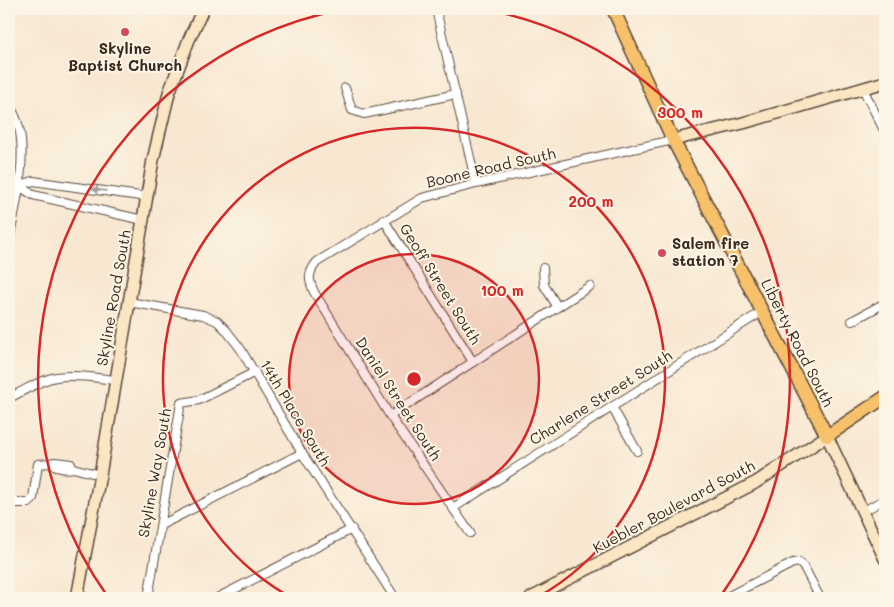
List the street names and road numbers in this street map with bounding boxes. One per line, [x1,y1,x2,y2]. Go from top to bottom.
street label: Boone Road South [424,142,557,192]
street label: Geoff Street South [396,219,486,348]
street label: Skyline Road South [91,228,135,367]
street label: Liberty Road South [757,275,839,410]
street label: Daniel Street South [351,333,446,464]
street label: Charlene Street South [525,345,676,449]
street label: 14th Place South [256,355,336,470]
street label: Skyline Way South [133,407,175,539]
street label: Kuebler Boulevard South [589,455,758,557]

